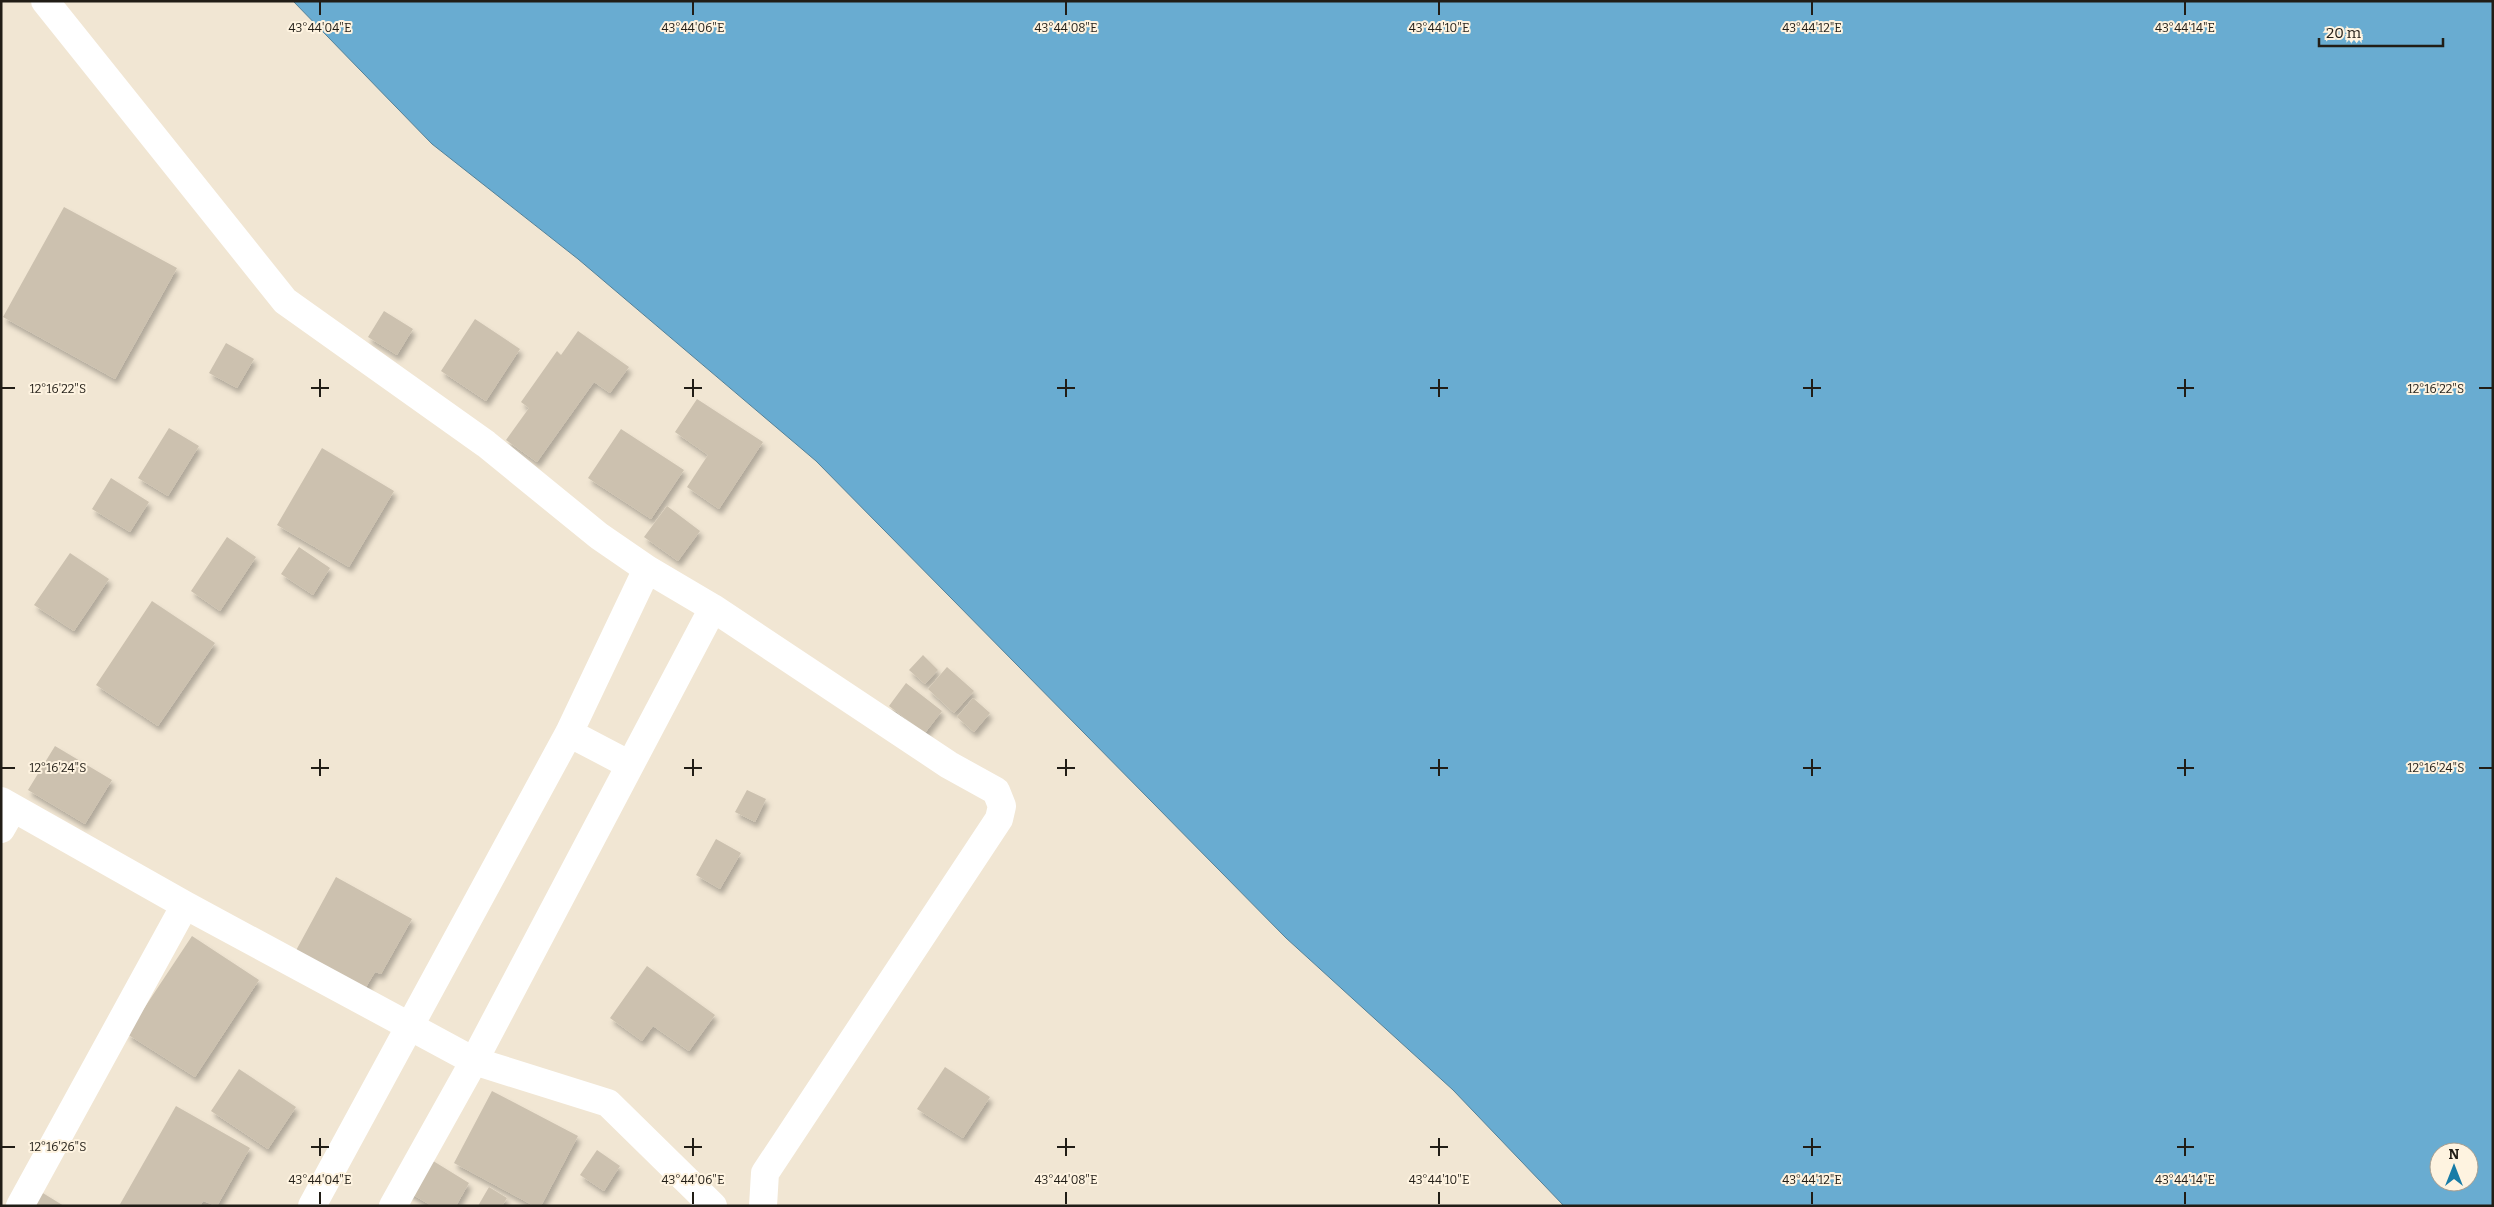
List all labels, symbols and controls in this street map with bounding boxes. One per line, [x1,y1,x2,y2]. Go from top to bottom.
scale bar [2319,15,2443,47]
text: 43°44'04"E [289,21,351,35]
text: 43°44'06"E [662,21,724,35]
text: 43°44'08"E [1035,21,1097,35]
text: 43°44'10"E [1409,21,1469,35]
text: 43°44'12"E [1782,21,1842,35]
text: 43°44'14"E [2155,21,2215,35]
text: 20 m [2326,24,2362,42]
text: 12°16'22"S [30,382,86,396]
text: 12°16'22"S [2408,382,2464,396]
text: 12°16'24"S [30,761,86,775]
text: 12°16'24"S [2408,761,2464,775]
text: 12°16'26"S [30,1140,86,1154]
north arrow [2429,1142,2479,1192]
text: N [2449,1146,2460,1163]
text: 43°44'04"E [289,1173,351,1187]
text: 43°44'06"E [662,1173,724,1187]
text: 43°44'08"E [1035,1173,1097,1187]
text: 43°44'10"E [1409,1173,1469,1187]
text: 43°44'12"E [1782,1173,1842,1187]
text: 43°44'14"E [2155,1173,2215,1187]

